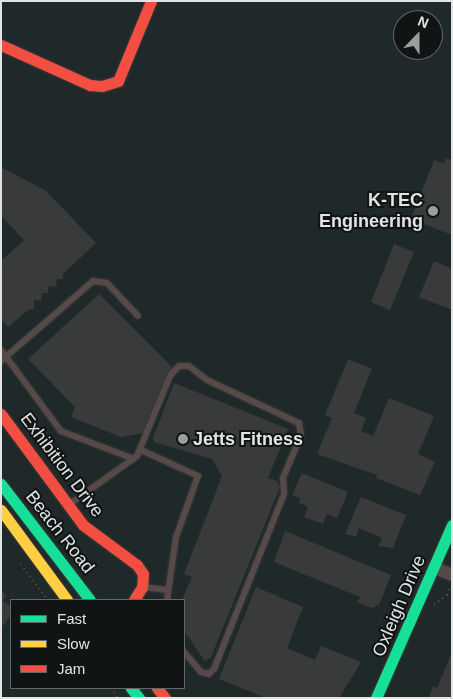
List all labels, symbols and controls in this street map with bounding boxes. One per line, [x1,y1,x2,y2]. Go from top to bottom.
north arrow [393,10,443,60]
text: N [416,13,431,31]
place label: K-TEC Engineering [319,190,423,232]
marker: K-TEC Engineering [427,205,439,217]
street label: Exhibition Drive [16,409,108,521]
place label: Jetts Fitness [193,428,303,450]
marker: Jetts Fitness [177,433,189,445]
street label: Beach Road [21,486,99,578]
street label: Oxleigh Drive [368,552,430,660]
legend [10,599,185,689]
text: Fast [57,610,86,627]
text: Slow [57,635,90,652]
text: Jam [57,660,85,677]

